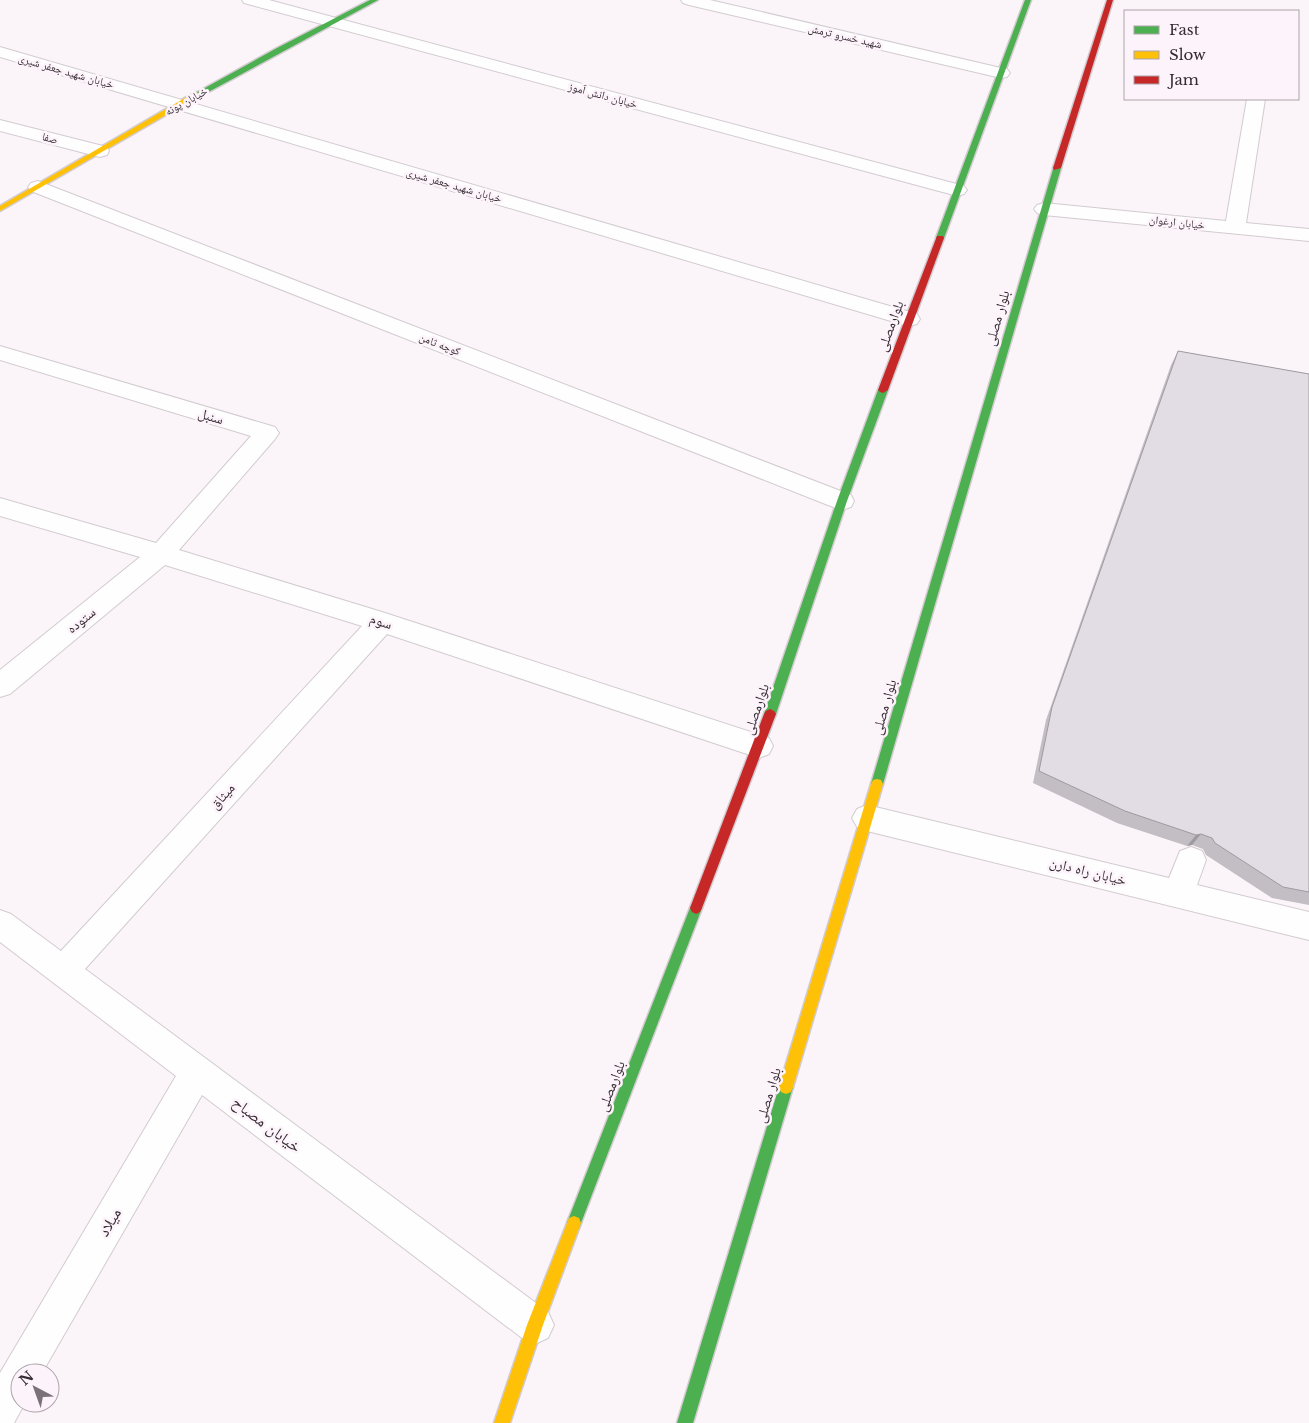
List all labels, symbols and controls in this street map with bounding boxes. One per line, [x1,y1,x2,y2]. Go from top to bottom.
legend [1124,10,1299,100]
text: Fast [1169,20,1200,39]
street label: شهید خسرو ترمش [807,21,883,51]
text: Slow [1169,45,1206,64]
street label: خیابان شهید جعفر شیری [17,51,115,91]
text: Jam [1167,70,1199,89]
street label: خیابان دانش آموز [566,79,639,111]
street label: خیابان پونه [162,84,210,118]
street label: صفا [41,129,59,147]
street label: خیابان شهید جعفر شیری [405,165,503,205]
street label: خیابان ارغوان [1149,212,1205,232]
street label: بلوار مصلی [981,288,1014,348]
street label: بلوارمصلی [872,298,908,354]
street label: کوچه ثامن [417,330,463,358]
street label: سنبل [196,404,226,428]
street label: ستوده [63,603,99,637]
street label: سوم [367,609,395,634]
street label: بلوار مصلی [868,677,901,737]
street label: بلوارمصلی [739,681,773,737]
street label: میثاق [206,779,238,813]
street label: خیابان راه دارن [1048,853,1128,889]
street label: بلوارمصلی [593,1058,629,1114]
street label: بلوار مصلی [751,1065,785,1125]
street label: خیابان مصباح [228,1092,305,1157]
street label: میلاد [93,1204,125,1240]
north arrow [10,1363,60,1413]
text: N [16,1367,37,1389]

